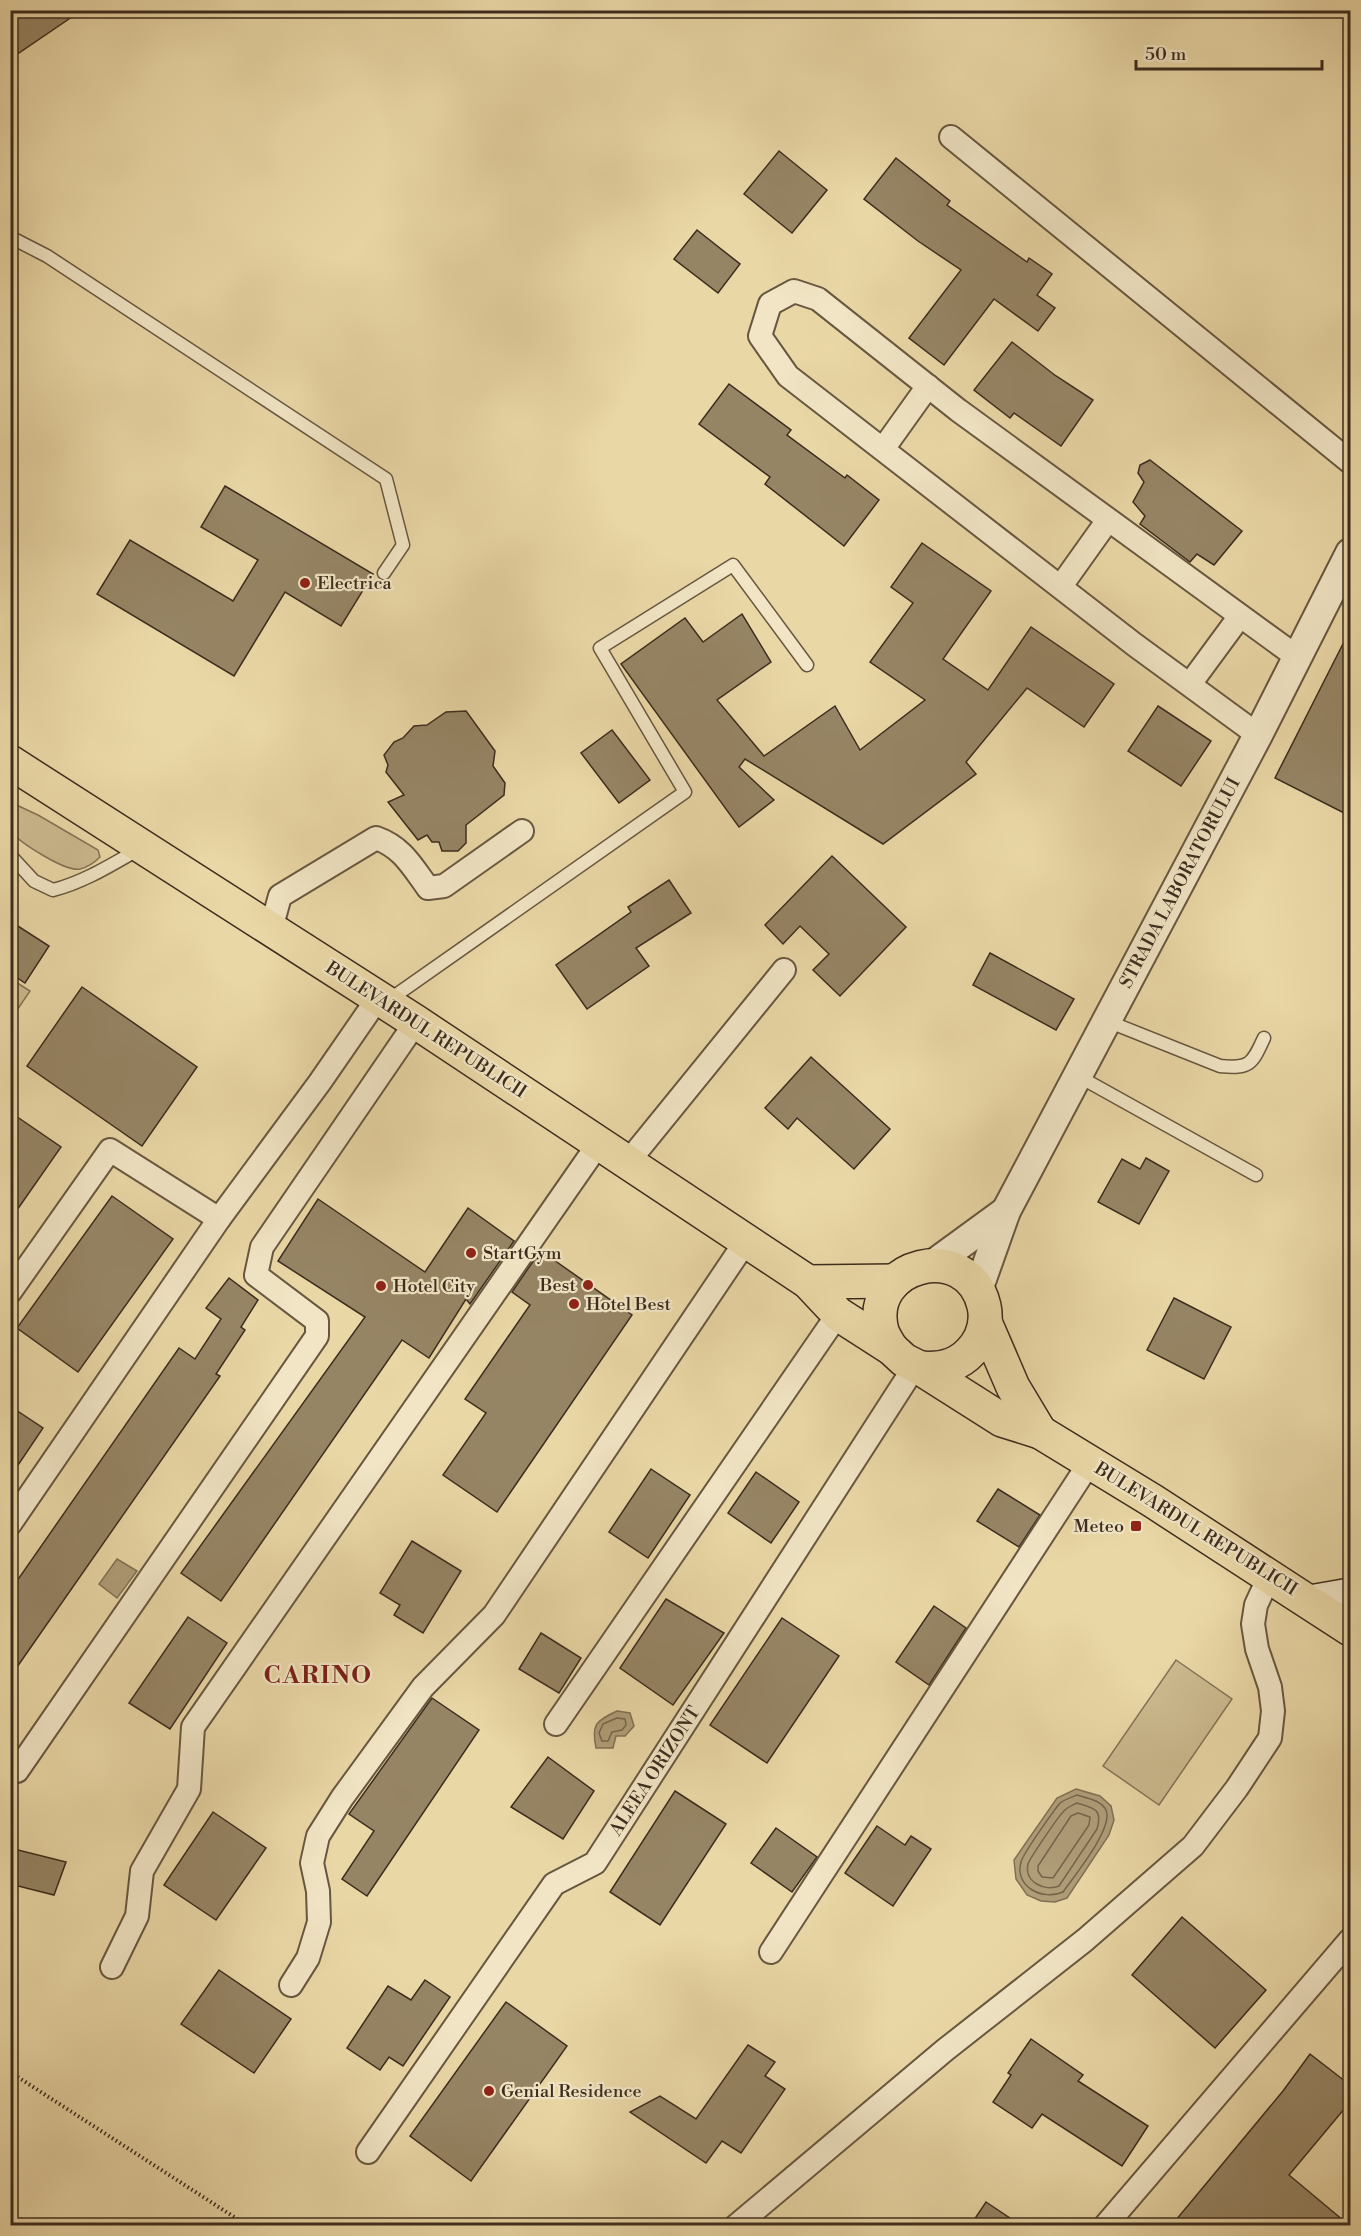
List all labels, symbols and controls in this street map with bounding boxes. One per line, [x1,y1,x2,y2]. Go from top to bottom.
scale bar [1136,33,1322,71]
text: 50 m [1145,43,1187,66]
place label: Electrica [317,572,392,595]
marker: Electrica [298,576,312,590]
street label: STRADA LABORATORULUI [1115,774,1245,992]
street label: BULEVARDUL REPUBLICII [320,956,531,1104]
place label: StartGym [483,1242,562,1265]
marker: StartGym [464,1246,478,1260]
place label: Best [539,1274,577,1297]
place label: Hotel City [393,1275,475,1298]
marker: Best [581,1278,595,1292]
marker: Hotel City [374,1279,388,1293]
place label: Hotel Best [586,1293,672,1316]
marker: Hotel Best [567,1297,581,1311]
street label: BULEVARDUL REPUBLICII [1090,1457,1302,1601]
place label: Meteo [1074,1515,1124,1538]
marker: Meteo [1129,1519,1143,1533]
district label: CARINO [263,1661,373,1691]
street label: ALEEA ORIZONT [604,1702,706,1841]
place label: Genial Residence [501,2080,642,2103]
marker: Genial Residence [482,2084,496,2098]

